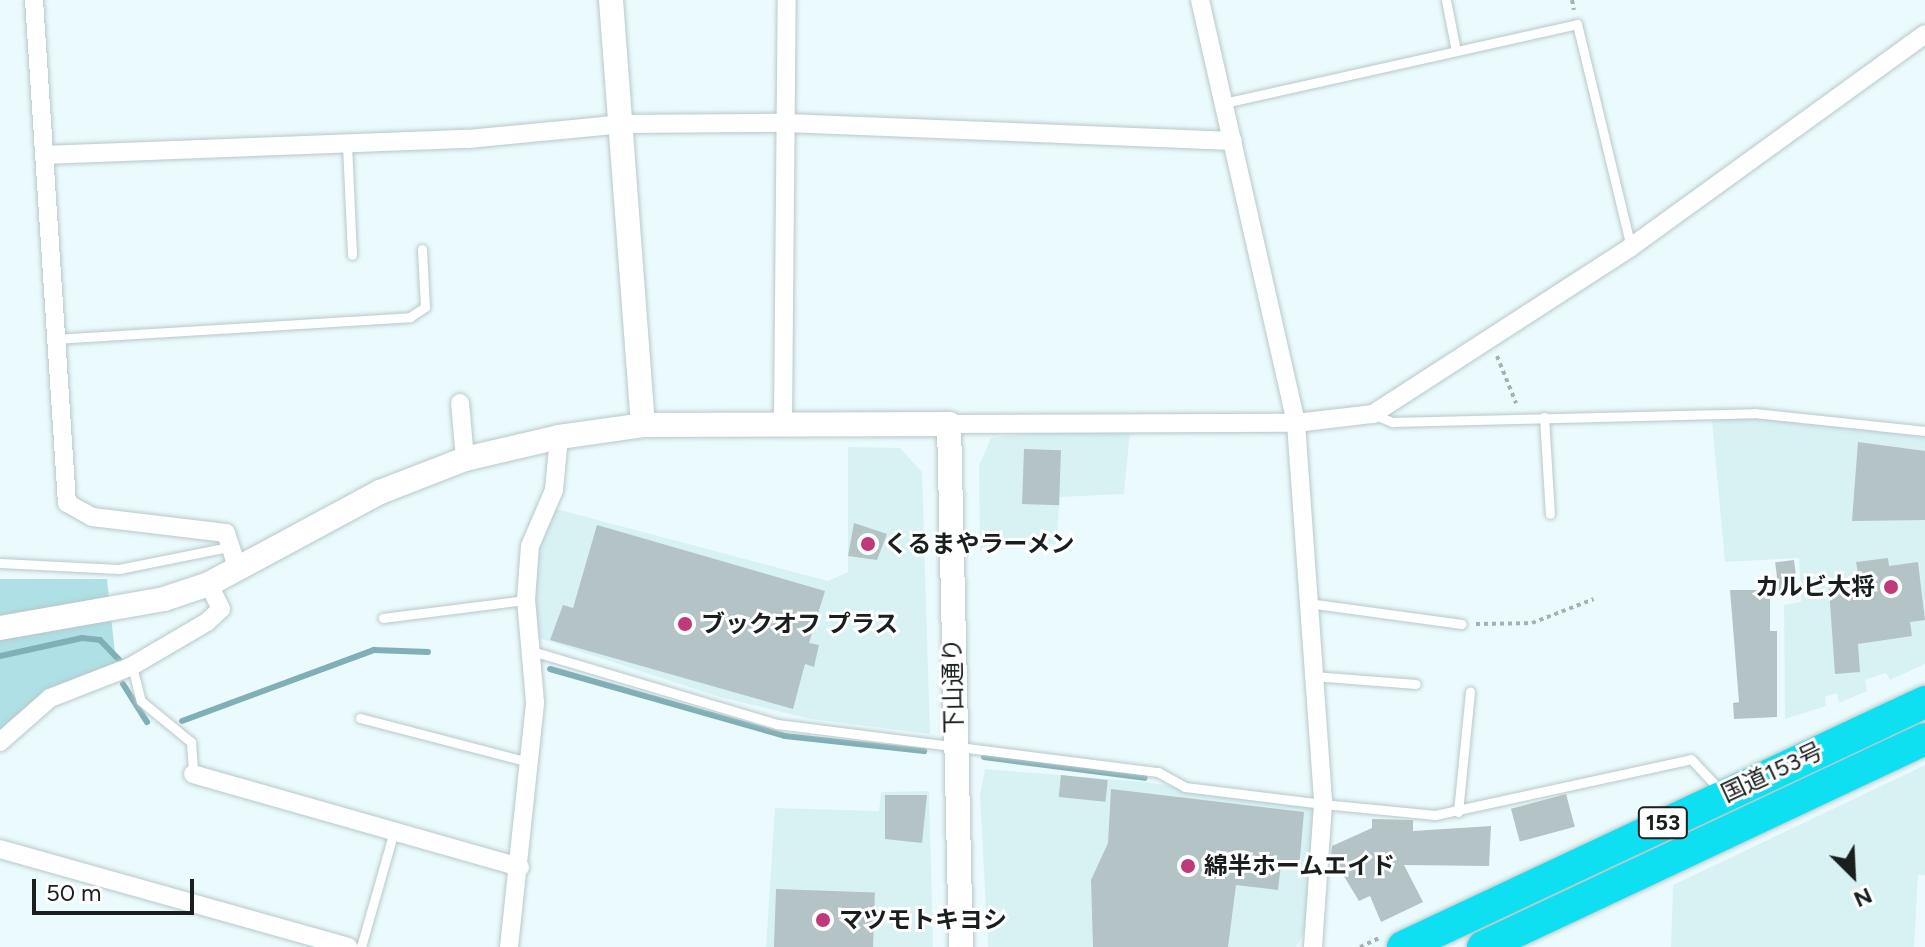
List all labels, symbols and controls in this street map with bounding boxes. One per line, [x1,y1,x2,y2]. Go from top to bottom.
place label: くるまやラーメン [884,530,1076,558]
marker: くるまやラーメン [859,535,877,553]
place label: カルビ大将 [1755,573,1875,601]
marker: カルビ大将 [1882,578,1900,596]
place label: ブックオフ プラス [701,610,899,638]
marker: ブックオフ プラス [676,615,694,633]
street label: 下山通り [938,638,968,734]
street label: 国道153号 [1717,736,1827,808]
road number: 153 [1637,805,1689,841]
north arrow [1813,835,1893,915]
place label: 綿半ホームエイド [1204,852,1396,880]
marker: 綿半ホームエイド [1179,857,1197,875]
scale bar [36,863,198,913]
text: 50 m [46,878,102,907]
text: N [1850,882,1876,913]
place label: マツモトキヨシ [839,906,1007,934]
marker: マツモトキヨシ [814,911,832,929]

